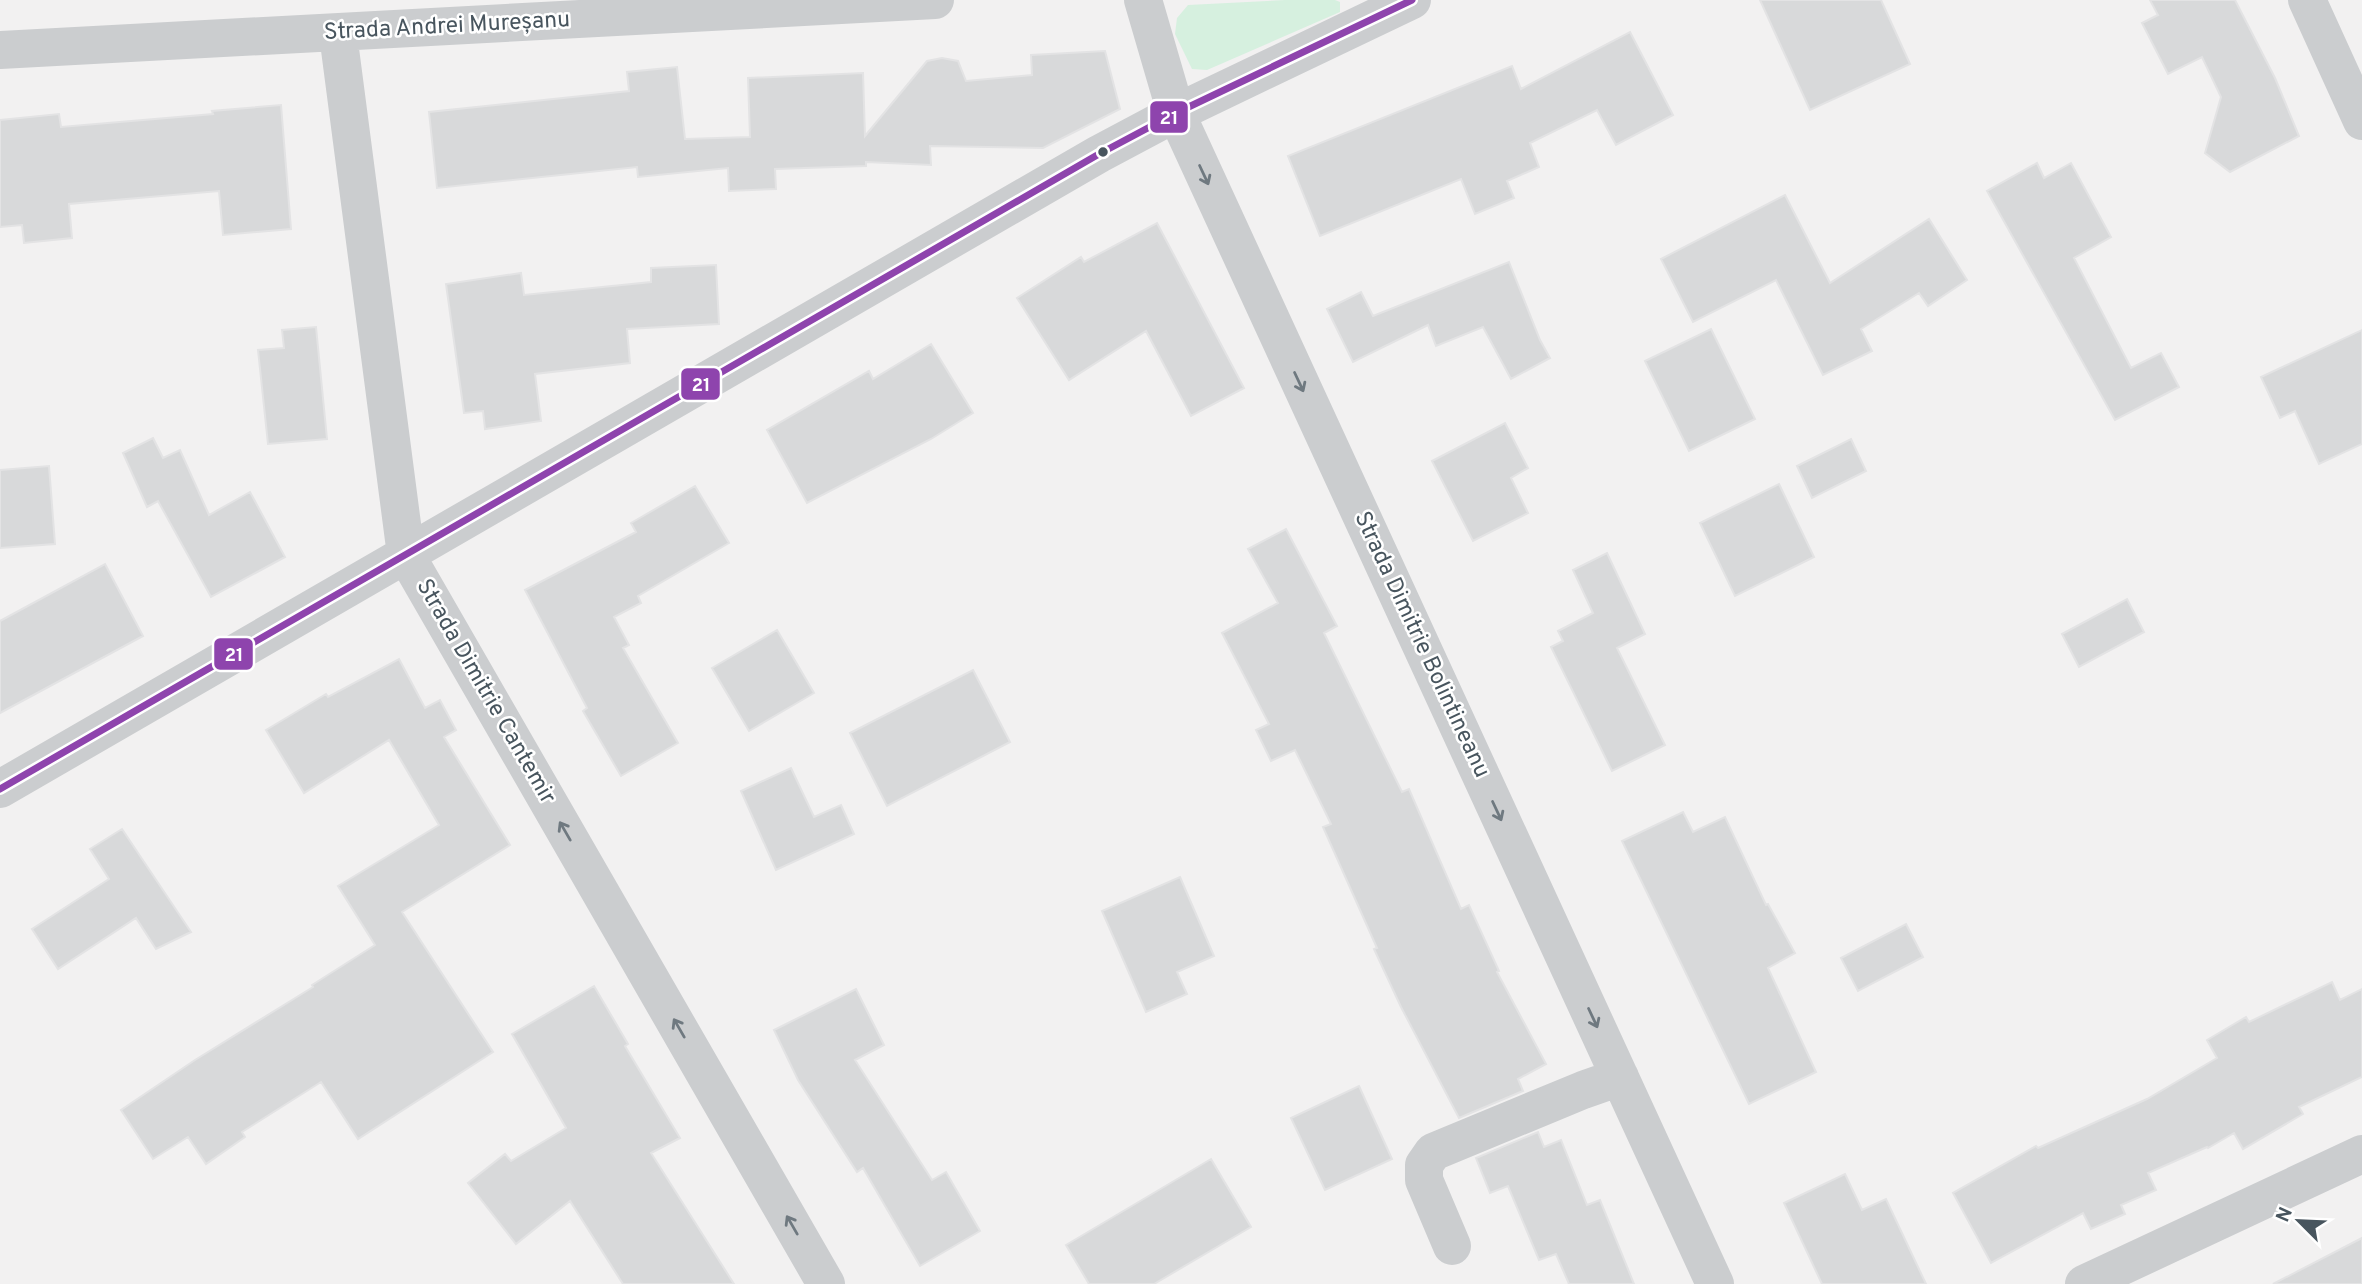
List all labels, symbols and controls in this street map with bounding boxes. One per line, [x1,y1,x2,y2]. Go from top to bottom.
street label: Strada Andrei Mureșanu [323,6,571,48]
line badge: 21 [1149,100,1189,134]
text: 21 [1159,107,1179,131]
unlabelled marker [1096,145,1110,159]
one-way arrow [1198,164,1211,185]
line badge: 21 [680,367,721,401]
one-way arrow [1293,371,1307,392]
text: 21 [691,374,711,398]
street label: Strada Dimitrie Bolintineanu [1347,507,1495,783]
street label: Strada Dimitrie Cantemir [409,574,561,810]
line badge: 21 [213,637,254,671]
text: 21 [224,644,244,668]
one-way arrow [1491,800,1504,821]
one-way arrow [558,821,572,841]
one-way arrow [1586,1007,1600,1028]
one-way arrow [672,1018,686,1038]
north arrow [2264,1186,2334,1256]
text: N [2272,1204,2299,1226]
one-way arrow [785,1215,799,1235]

